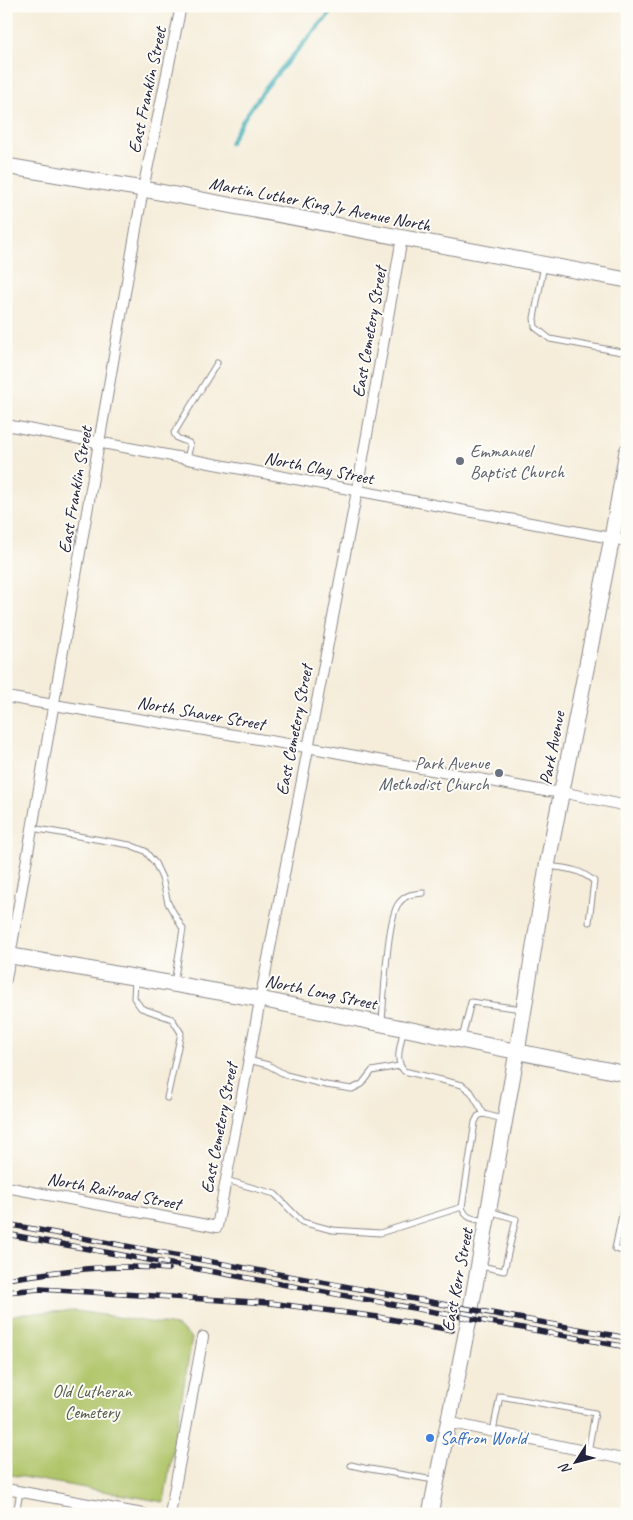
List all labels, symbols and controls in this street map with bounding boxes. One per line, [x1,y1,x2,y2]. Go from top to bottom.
street label: East Franklin Street [123,23,171,155]
street label: Martin Luther King Jr Avenue North [207,172,433,236]
street label: East Cemetery Street [347,262,392,399]
street label: East Franklin Street [53,423,97,555]
place label: Emmanuel Baptist Church [470,440,565,483]
street label: North Clay Street [263,447,377,490]
marker: Emmanuel Baptist Church [454,455,466,467]
street label: East Cemetery Street [271,660,318,797]
street label: North Shaver Street [136,691,269,736]
street label: Park Avenue [534,708,570,787]
place label: Park Avenue Methodist Church [379,752,490,795]
marker: Park Avenue Methodist Church [493,767,505,779]
street label: North Long Street [263,969,381,1015]
street label: East Cemetery Street [196,1058,243,1195]
street label: North Railroad Street [45,1167,186,1215]
street label: East Kerr Street [436,1225,478,1333]
park label: Old Lutheran Cemetery [52,1380,133,1423]
place label: Saffron World [440,1427,530,1449]
marker: Saffron World [424,1432,436,1444]
north arrow [550,1438,600,1488]
text: N [555,1459,575,1478]

